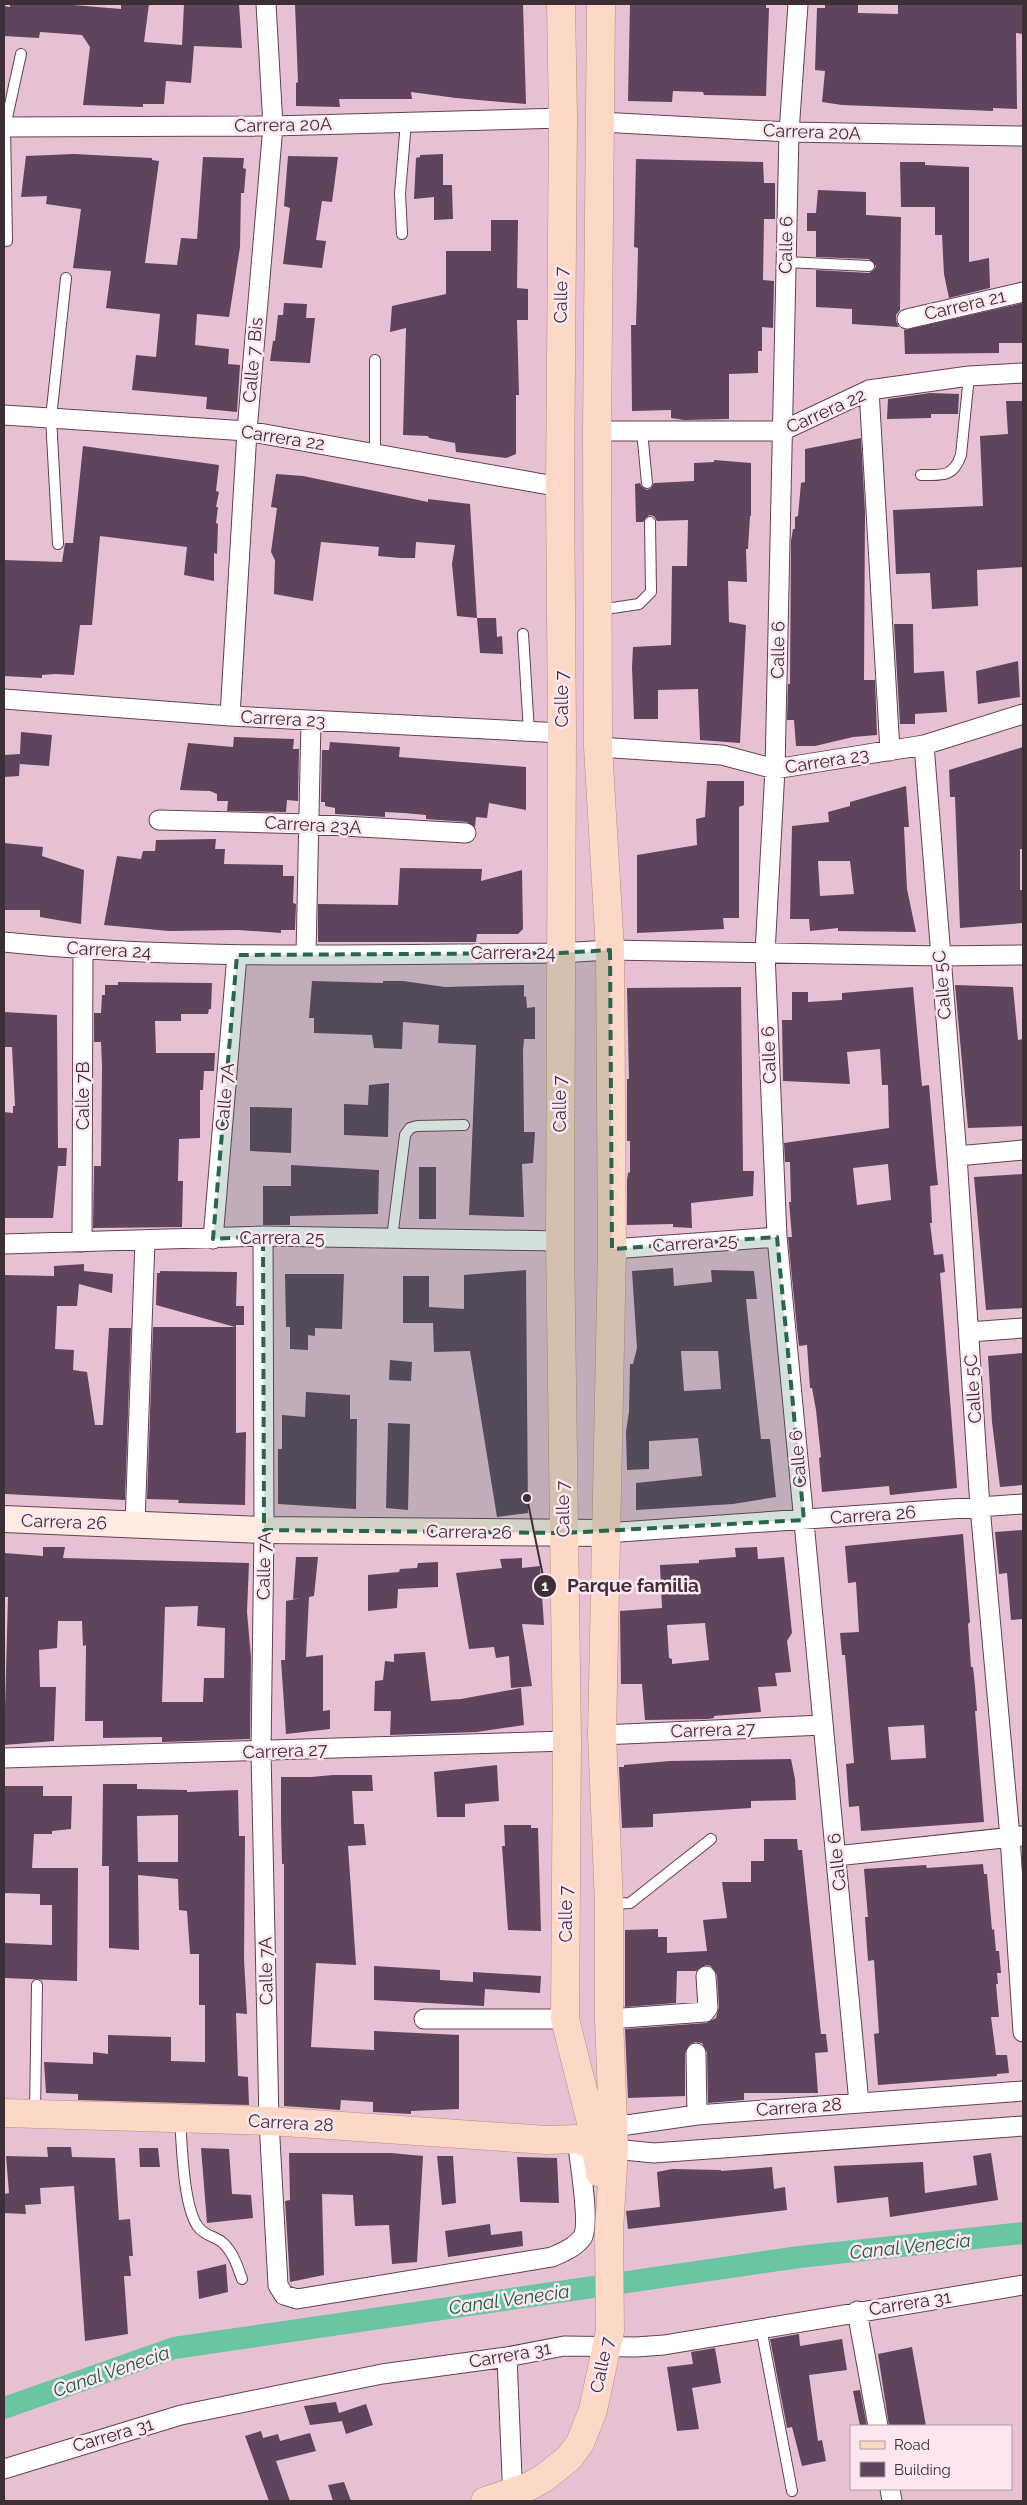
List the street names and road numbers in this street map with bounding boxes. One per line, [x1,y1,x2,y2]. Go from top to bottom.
street label: Carrera 20A [234,113,332,136]
street label: Carrera 20A [763,119,861,144]
street label: Calle 6 [774,216,797,274]
street label: Calle 7 [550,266,571,324]
street label: Carrera 21 [922,285,1008,324]
street label: Calle 7 Bis [238,316,267,404]
street label: Carrera 22 [783,384,869,437]
street label: Carrera 22 [240,421,326,454]
street label: Calle 6 [766,621,789,679]
street label: Calle 7 [551,670,572,727]
street label: Carrera 23 [240,706,326,731]
street label: Carrera 23 [783,744,870,778]
street label: Carrera 23A [264,811,362,838]
street label: Carrera 24 [66,937,152,962]
street label: Carrera 24 [471,942,556,963]
street label: Calle 5C [928,950,955,1020]
street label: Calle 6 [757,1026,780,1084]
street label: Calle 7B [72,1062,93,1130]
street label: Calle 7A [211,1062,238,1132]
street label: Calle 7 [549,1075,570,1132]
street label: Carrera 25 [240,1227,325,1248]
street label: Carrera 25 [652,1229,738,1256]
street label: Calle 5C [960,1354,985,1424]
street label: Calle 6 [785,1429,810,1489]
street label: Calle 7 [552,1480,573,1538]
street label: Carrera 26 [829,1501,917,1528]
street label: Carrera 26 [21,1510,107,1533]
street label: Carrera 26 [426,1520,512,1543]
street label: Calle 7A [252,1532,275,1600]
street label: Carrera 27 [670,1718,756,1741]
street label: Carrera 27 [242,1739,328,1762]
street label: Calle 6 [823,1832,850,1892]
street label: Calle 7 [555,1885,576,1942]
street label: Calle 7A [254,1937,277,2005]
street label: Carrera 28 [755,2093,842,2120]
street label: Carrera 28 [248,2110,334,2135]
street label: Carrera 31 [867,2286,953,2319]
street label: Calle 7 [585,2335,618,2395]
street label: Carrera 31 [467,2337,553,2372]
street label: Carrera 31 [70,2413,156,2456]

